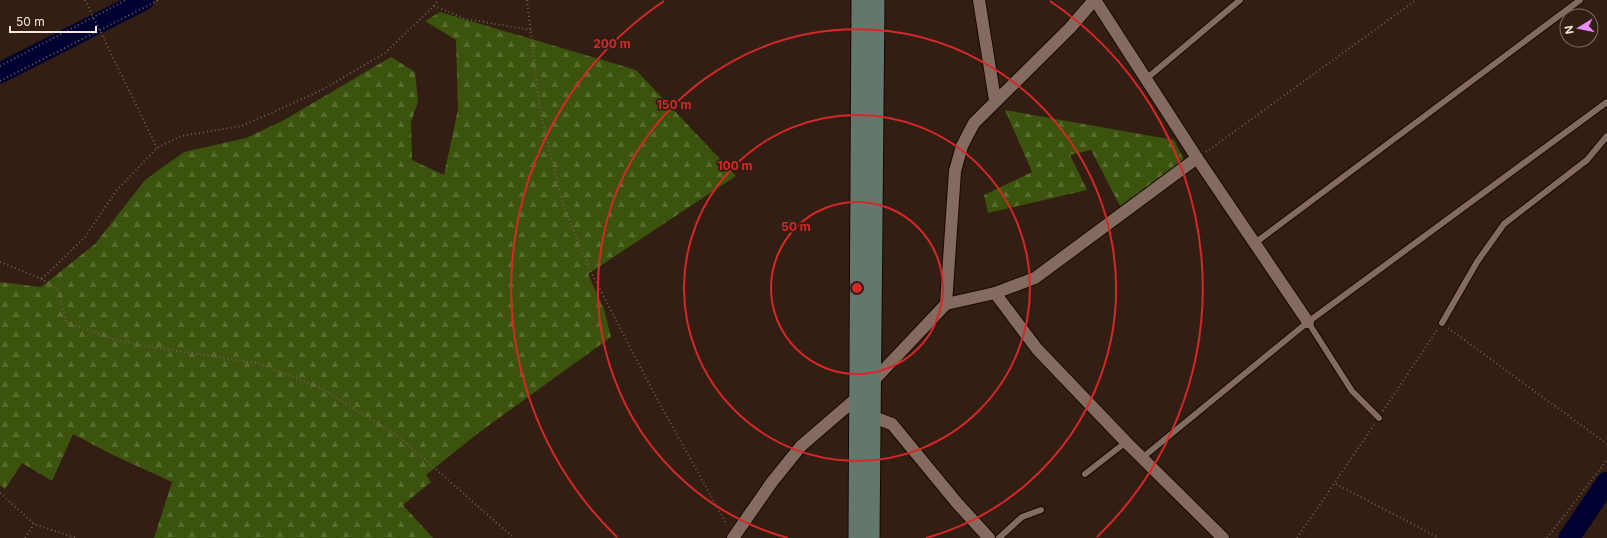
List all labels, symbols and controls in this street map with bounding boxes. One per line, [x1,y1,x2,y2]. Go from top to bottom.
scale bar [10,8,96,34]
north arrow [1559,8,1599,48]
text: 50 m [16,14,45,29]
text: N [1562,24,1577,35]
text: 200 m [593,36,631,51]
text: 150 m [657,97,691,112]
text: 100 m [717,158,753,173]
text: 50 m [781,219,811,234]
centre of rings [850,281,864,295]

